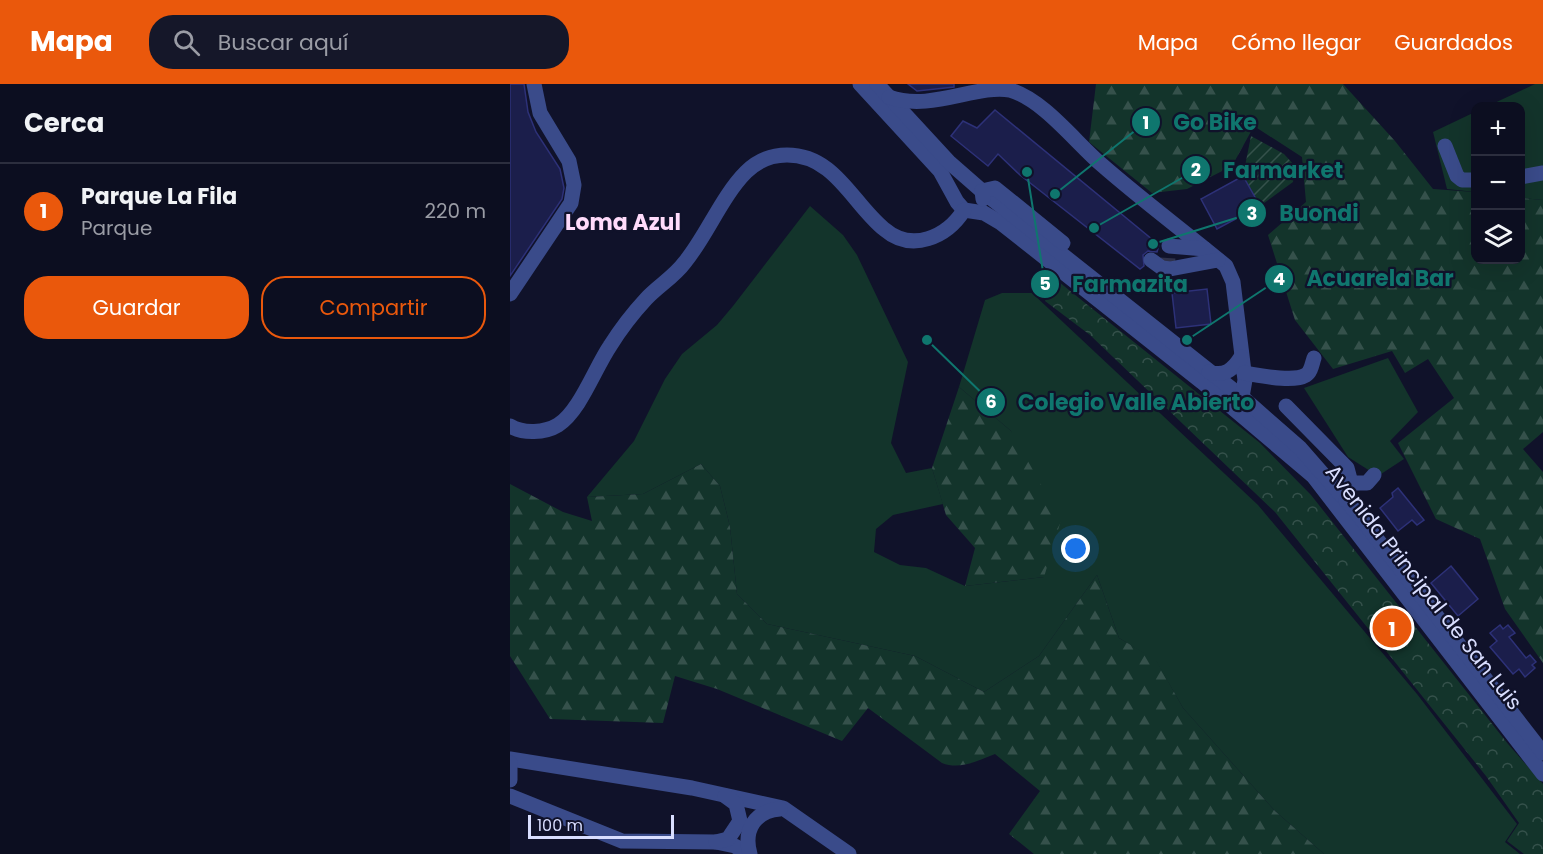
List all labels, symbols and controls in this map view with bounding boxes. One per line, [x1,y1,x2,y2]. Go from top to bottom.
search box [149,15,569,69]
text: Mapa [30,22,113,61]
icon: search [170,26,203,59]
text: Buscar aquí [218,27,348,58]
text: Mapa [1138,28,1198,57]
text: Cómo llegar [1231,28,1361,57]
text: Guardados [1394,28,1513,57]
callout: Go Bike [1131,102,1269,142]
map controls [1471,102,1525,264]
button: + [1471,102,1525,156]
text: Cerca [24,105,104,141]
text: Go Bike [1173,107,1257,138]
text: 1 [1143,110,1149,135]
callout: Farmarket [1181,150,1355,190]
text: Farmarket [1223,155,1343,186]
button: − [1471,156,1525,210]
text: 2 [1191,157,1201,182]
text: Parque La Fila [81,181,237,212]
callout: Buondi [1237,193,1370,233]
text: 1 [40,197,47,225]
text: 220 m [425,197,486,225]
text: Buondi [1279,198,1359,229]
text: 3 [1247,201,1257,226]
district label: Loma Azul [565,207,681,238]
button: layers [1471,210,1525,264]
text: Parque [81,214,152,242]
callout: Acuarela Bar [1264,259,1465,299]
text: Acuarela Bar [1306,263,1454,294]
callout: Farmazita [1030,264,1200,304]
text: 4 [1273,266,1285,291]
text: Farmazita [1072,269,1188,300]
text: 5 [1039,271,1051,296]
button: Guardar [24,276,249,339]
button: Compartir [261,276,486,339]
callout: Colegio Valle Abierto [976,382,1267,422]
text: Colegio Valle Abierto [1018,387,1254,418]
text: 6 [985,389,997,414]
street label: Avenida Principal de San Luis [1319,458,1529,716]
your location [1061,534,1090,563]
pin: 1 [1372,606,1412,650]
scale bar [528,812,674,840]
text: 100 m [537,814,583,837]

